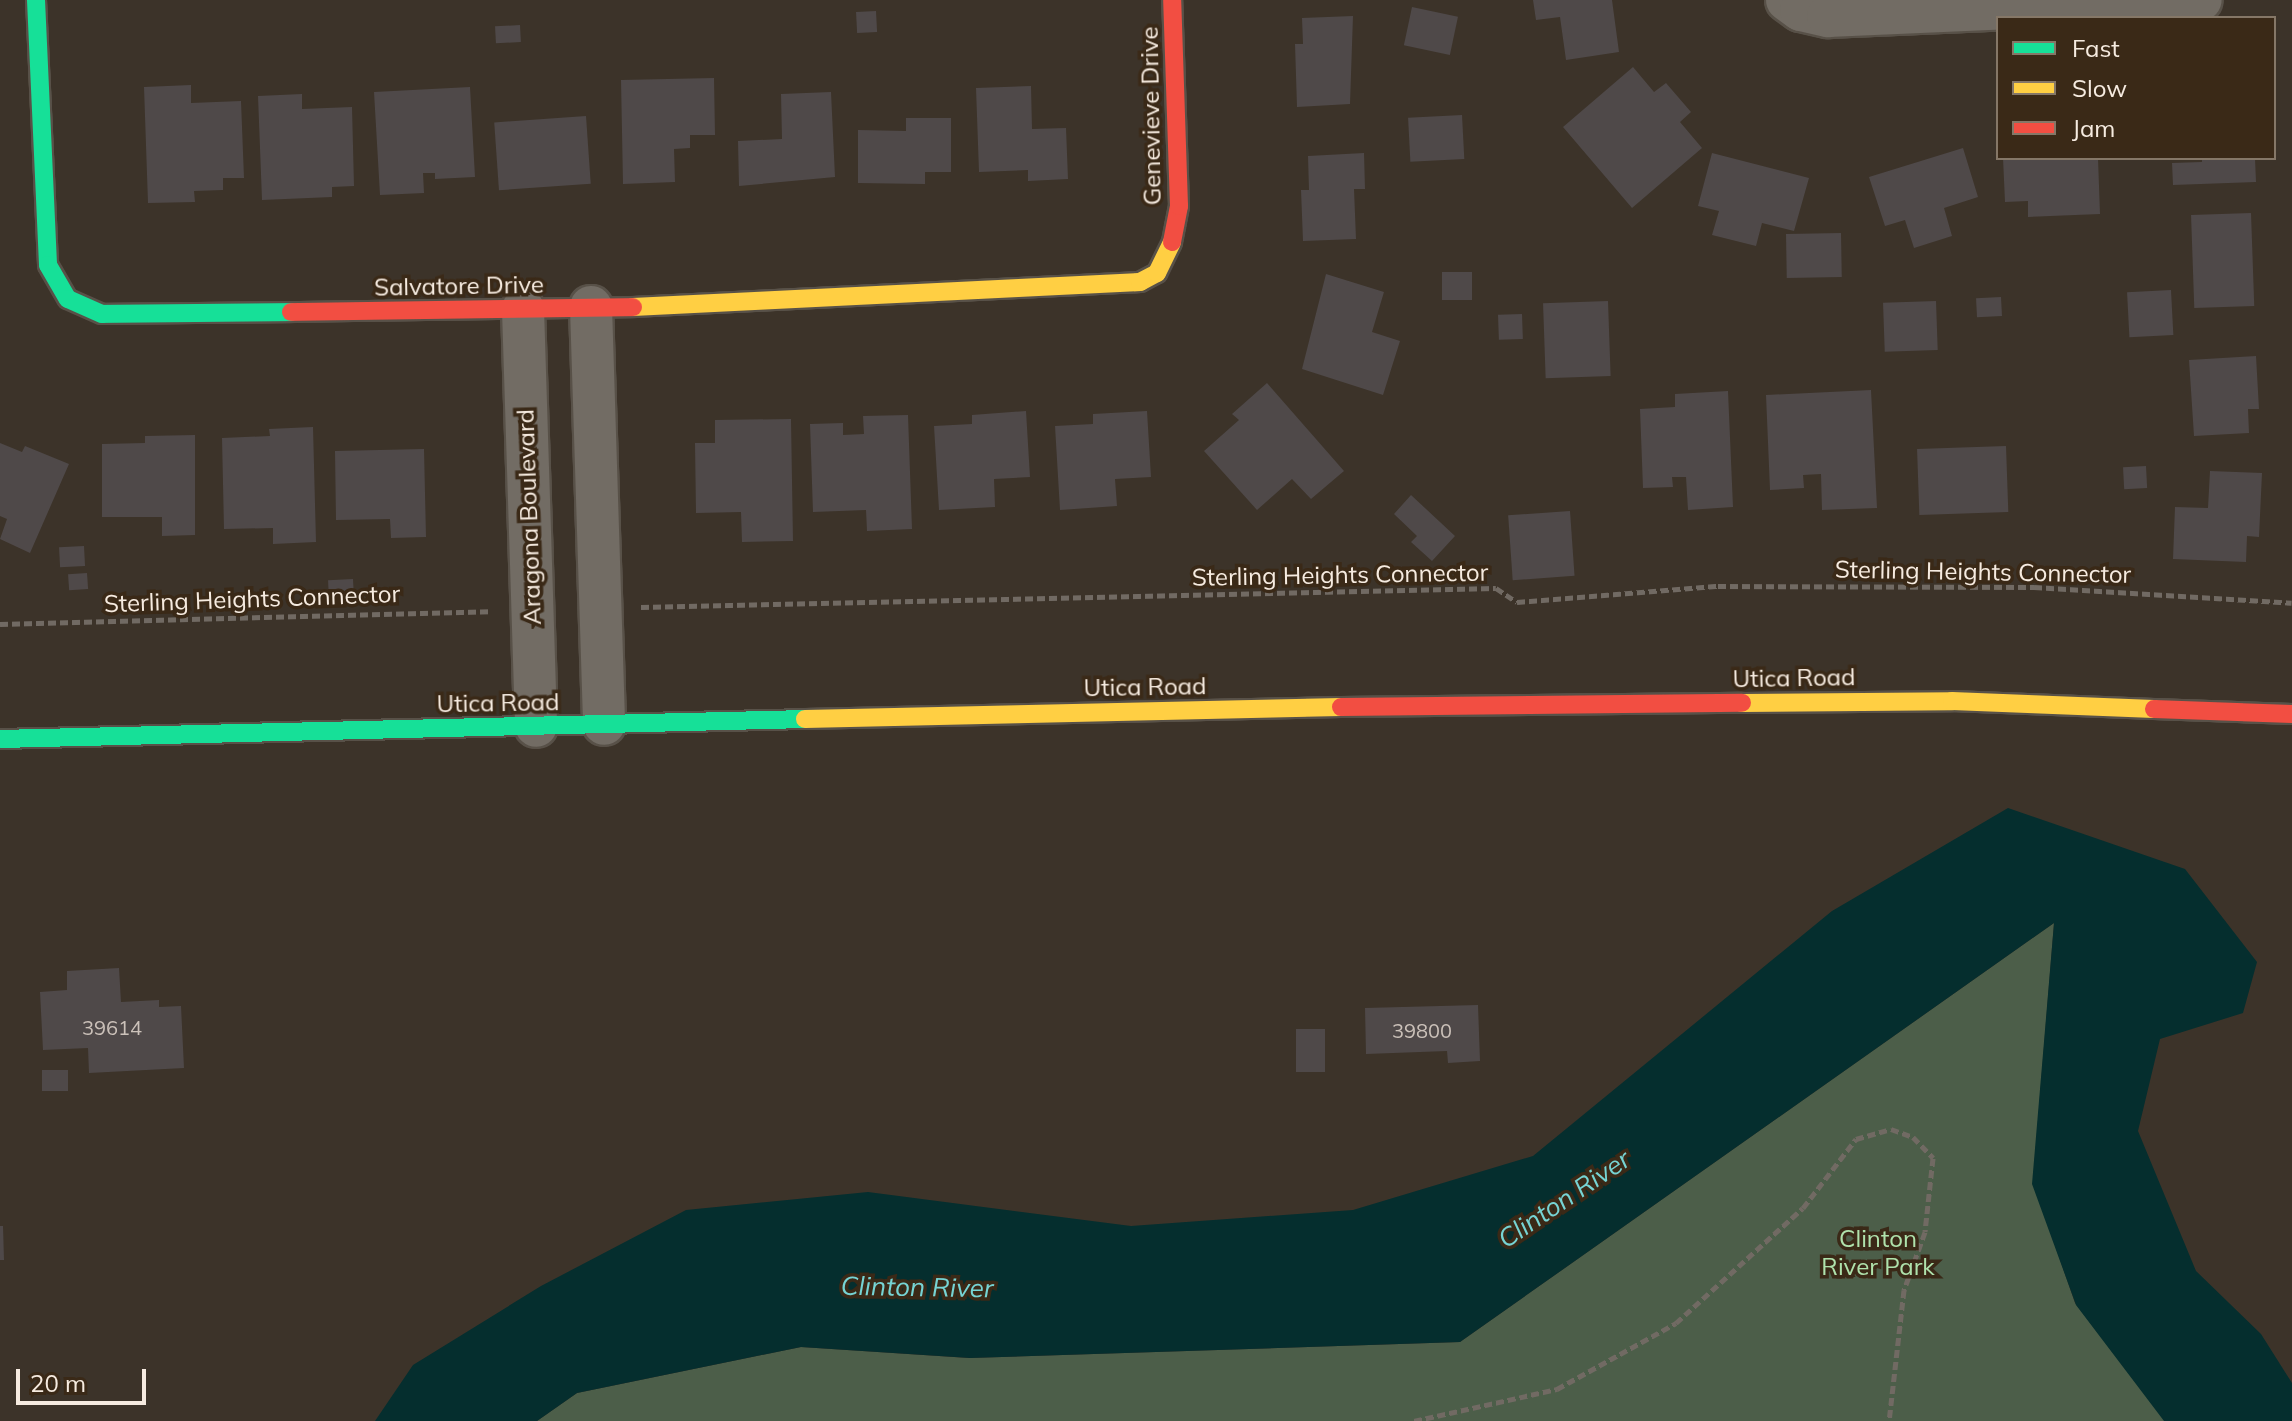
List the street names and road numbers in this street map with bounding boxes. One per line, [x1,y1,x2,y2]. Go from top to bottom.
street label: Genevieve Drive [1135,26,1167,206]
street label: Salvatore Drive [374,270,544,302]
street label: Aragona Boulevard [511,409,547,625]
street label: Sterling Heights Connector [1835,555,2131,589]
street label: Sterling Heights Connector [1192,558,1488,592]
street label: Sterling Heights Connector [103,579,401,619]
street label: Utica Road [1732,663,1856,693]
street label: Utica Road [1083,672,1207,702]
street label: Utica Road [436,688,560,718]

